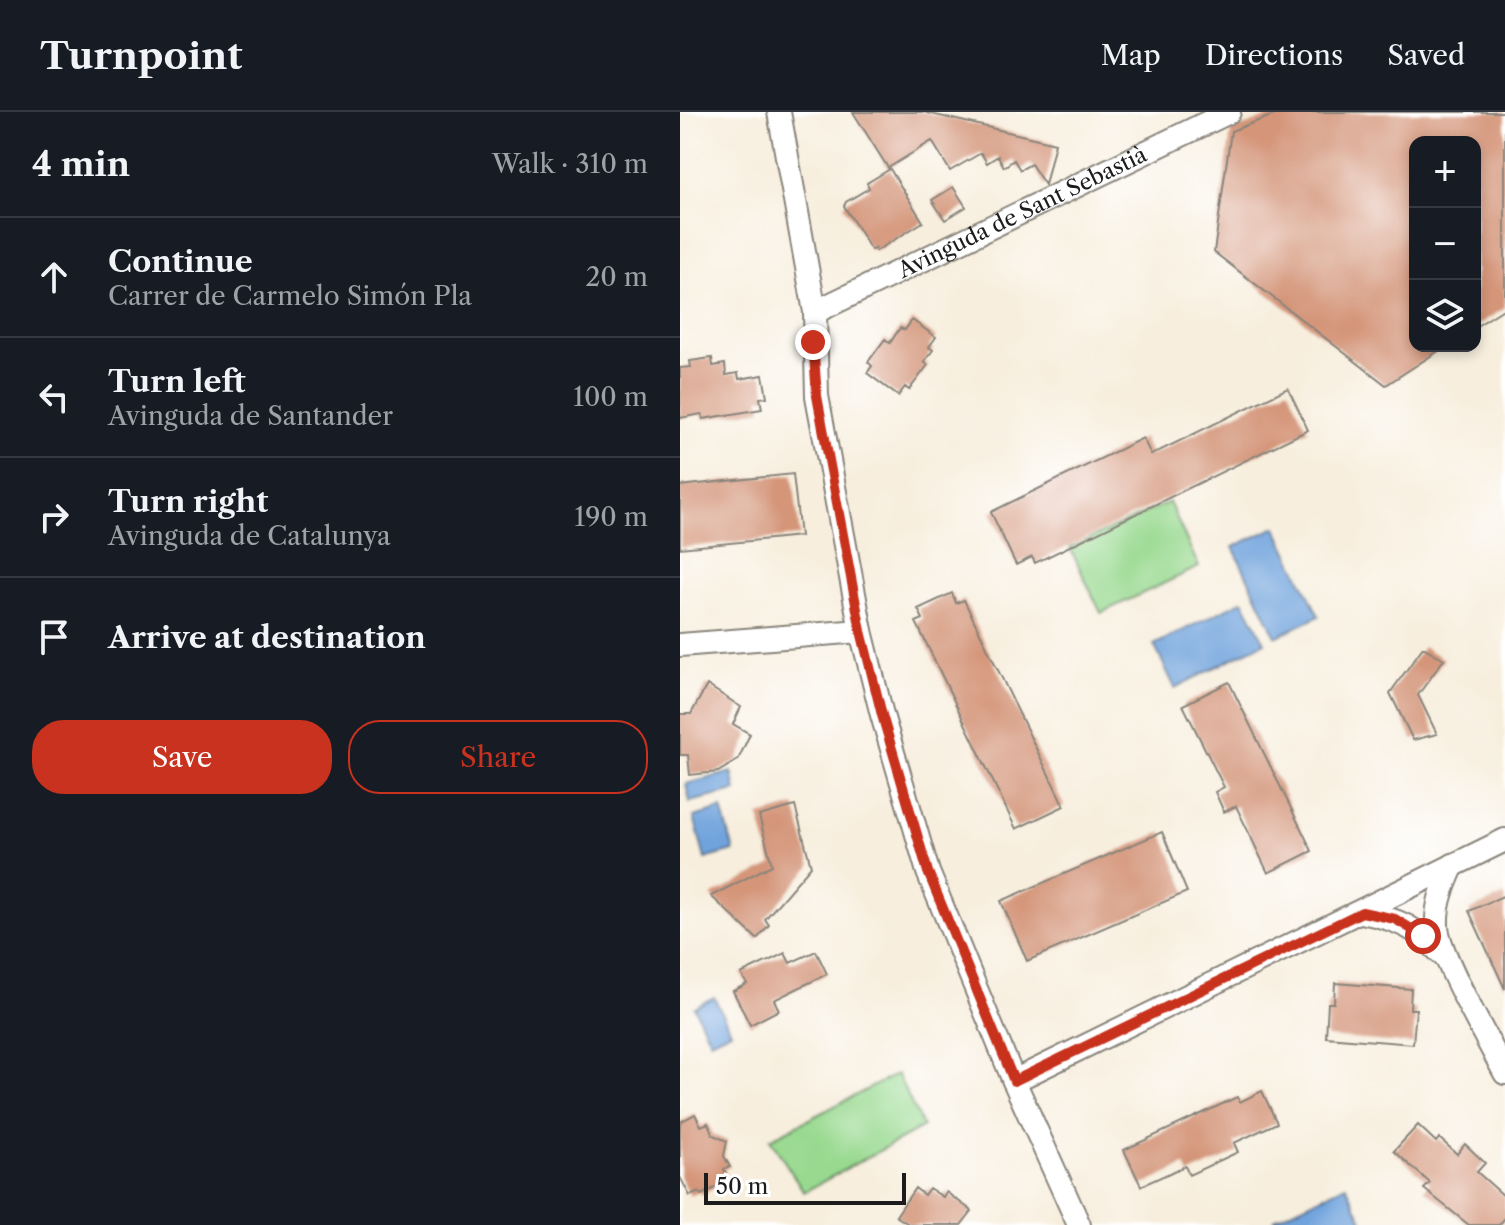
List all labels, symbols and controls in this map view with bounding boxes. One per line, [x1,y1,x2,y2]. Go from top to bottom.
text: Turnpoint [40,32,242,79]
text: Map [1101,38,1161,72]
text: Directions [1205,38,1343,72]
text: Saved [1387,38,1465,72]
map controls [1409,136,1481,352]
button: + [1409,136,1481,208]
street label: Avinguda de Sant Sebastià [893,141,1151,284]
text: 4 min [32,143,130,185]
text: Walk · 310 m [492,148,648,180]
button: − [1409,208,1481,280]
text: Continue [108,243,253,280]
icon: ahead [32,255,76,299]
text: 20 m [585,261,648,293]
text: Carrer de Carmelo Simón Pla [108,280,472,312]
button: layers [1409,280,1481,352]
route end [795,324,831,360]
text: Turn left [108,363,245,400]
icon: left [32,375,76,419]
text: 100 m [573,381,648,413]
text: Avinguda de Santander [108,400,393,432]
text: Turn right [108,483,268,520]
icon: right [32,495,76,539]
text: 190 m [574,501,648,533]
text: Avinguda de Catalunya [108,520,391,552]
icon: arrive [32,615,76,659]
text: Arrive at destination [108,619,426,656]
button: Save [32,720,332,794]
button: Share [348,720,648,794]
route start [1405,918,1441,954]
scale bar [704,1169,906,1205]
text: 50 m [716,1173,768,1200]

